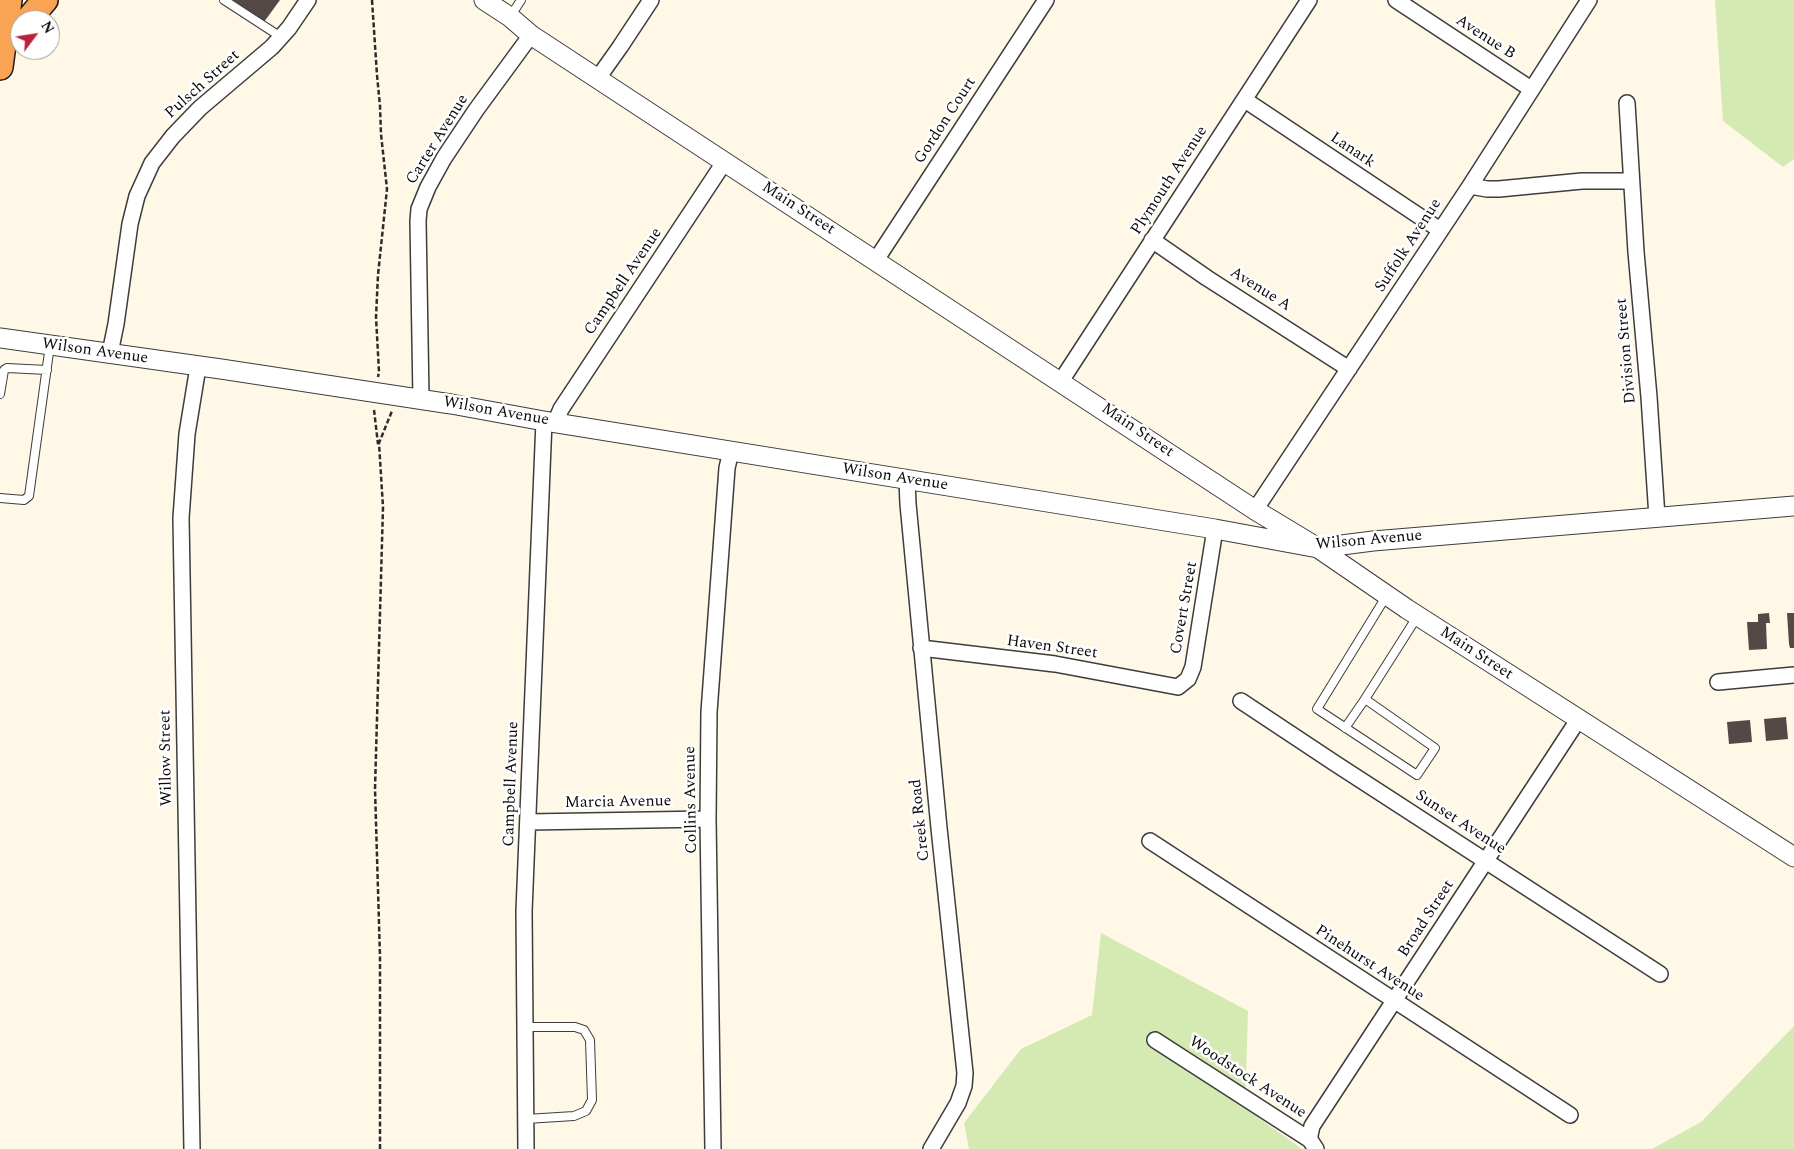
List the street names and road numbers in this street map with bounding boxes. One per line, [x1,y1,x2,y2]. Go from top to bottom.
street label: Avenue B [1452,12,1518,64]
street label: Pulsch Street [162,46,244,124]
street label: Gordon Court [911,74,981,168]
street label: Carter Avenue [403,92,473,188]
street label: Plymouth Avenue [1128,123,1212,239]
street label: Lanark [1326,129,1378,173]
street label: Main Street [758,178,838,240]
street label: Suffolk Avenue [1372,196,1446,296]
street label: Campbell Avenue [581,225,667,339]
street label: Avenue A [1226,264,1294,316]
street label: Division Street [1613,297,1641,405]
street label: Wilson Avenue [41,335,149,369]
street label: Wilson Avenue [442,393,550,431]
street label: Main Street [1097,400,1177,462]
street label: Wilson Avenue [841,460,949,496]
street label: Wilson Avenue [1315,527,1423,555]
street label: Covert Street [1167,560,1203,656]
street label: Main Street [1436,623,1516,685]
street label: Haven Street [1005,632,1099,664]
street label: Willow Street [157,710,177,806]
street label: Campbell Avenue [500,721,524,847]
street label: Collins Avenue [681,746,703,854]
street label: Creek Road [907,778,935,862]
street label: Sunset Avenue [1411,787,1509,859]
street label: Marcia Avenue [564,792,672,814]
street label: Broad Street [1395,877,1459,961]
street label: Pinehurst Avenue [1311,922,1427,1006]
street label: Woodstock Avenue [1185,1033,1309,1123]

